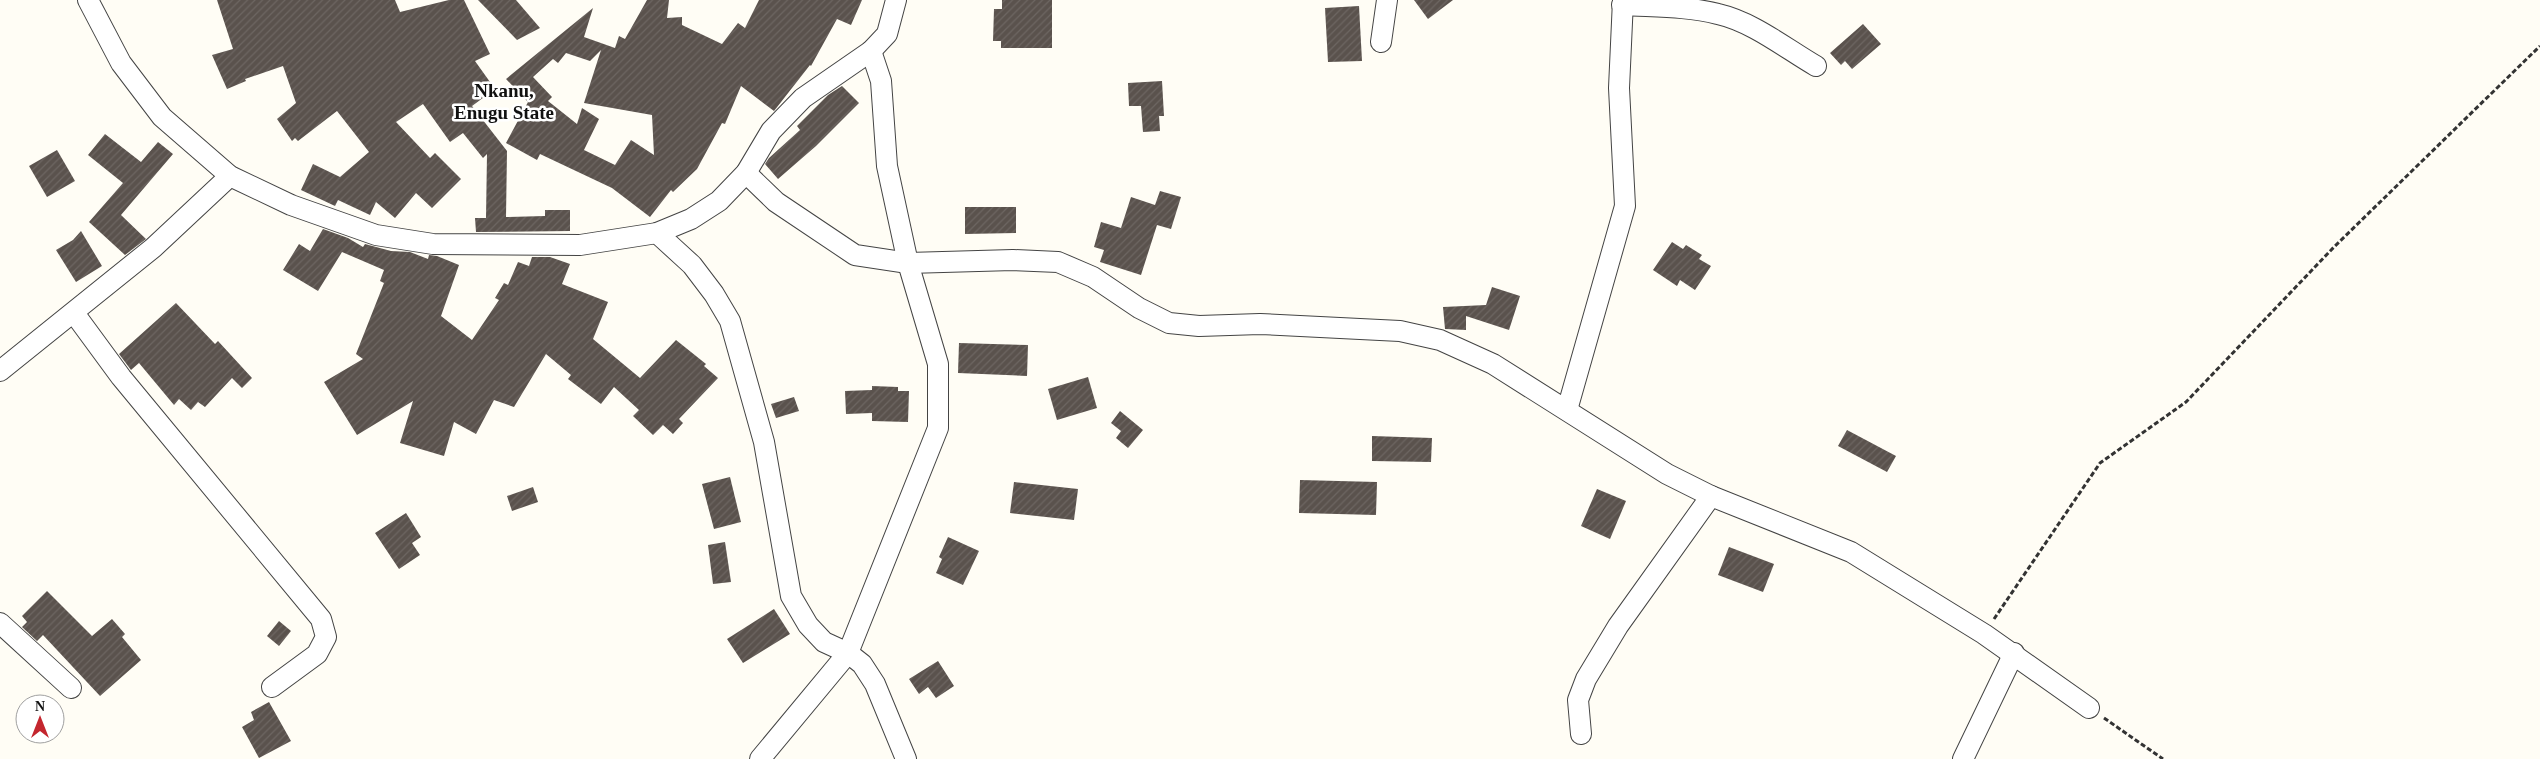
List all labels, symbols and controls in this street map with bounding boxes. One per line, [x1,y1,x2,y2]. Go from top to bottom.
district label: Nkanu, Enugu State [454,80,554,123]
north arrow [15,694,65,744]
text: N [35,699,45,714]

